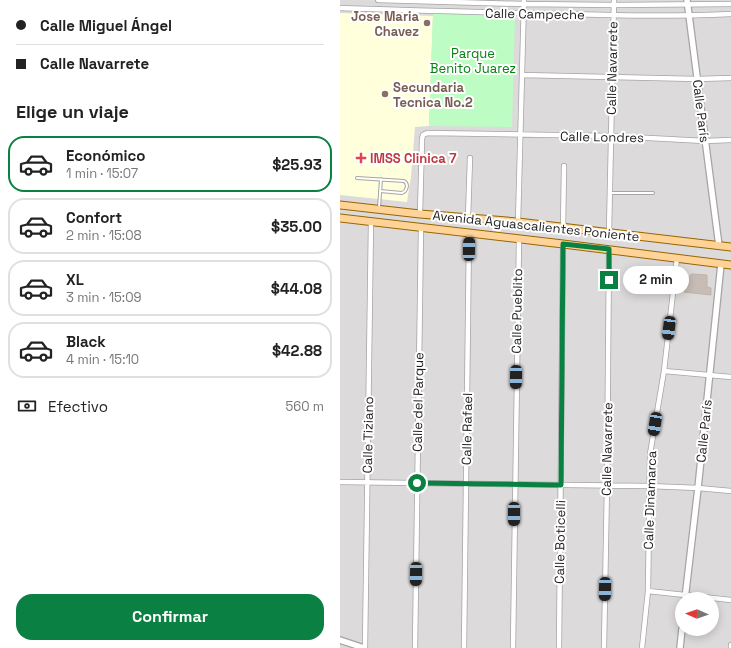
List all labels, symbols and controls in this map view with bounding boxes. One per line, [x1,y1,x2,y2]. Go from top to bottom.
street label: Calle Campeche [485,5,585,23]
place label: Jose Maria Chavez [351,8,419,40]
text: Calle Miguel Ángel [40,16,172,35]
marker: Jose Maria Chavez [422,18,432,28]
street label: Calle Navarrete [603,21,621,115]
park label: Parque Benito Juarez [430,45,516,77]
text: Calle Navarrete [40,54,149,73]
place label: Secundaria Tecnica No.2 [393,79,473,111]
street label: Calle París [689,79,713,144]
marker: Secundaria Tecnica No.2 [380,89,390,99]
text: Elige un viaje [16,100,129,123]
street label: Calle Londres [560,128,644,146]
icon: car [18,146,54,182]
text: Económico [66,146,145,165]
place label: IMSS Clinica 7 [370,150,456,167]
marker: IMSS Clinica 7 [355,152,367,164]
text: $25.93 [272,155,322,174]
text: 1 min · 15:07 [66,165,138,182]
street label: Avenida Aguascalientes Poniente [432,207,640,245]
icon: car [18,208,54,244]
text: Confort [66,208,122,227]
text: $35.00 [271,217,322,236]
text: 2 min · 15:08 [66,227,142,244]
car [463,237,475,261]
callout: 2 min [623,266,689,294]
street label: Calle Pueblito [508,268,526,354]
icon: car [18,270,54,306]
text: XL [66,270,84,289]
route end [600,271,618,289]
text: 2 min [639,271,673,288]
text: $44.08 [271,279,322,298]
text: 3 min · 15:09 [66,289,141,306]
car [662,315,676,341]
icon: car [18,332,54,368]
text: Black [66,332,106,351]
text: $42.88 [272,341,322,360]
text: 4 min · 15:10 [66,351,139,368]
street label: Calle del Parque [409,352,427,452]
car [510,365,522,389]
street label: Calle Rafael [458,393,476,465]
icon: cash [16,395,38,417]
street label: Calle Tiziano [359,396,377,474]
text: Efectivo [48,397,108,416]
text: 560 m [285,398,324,415]
street label: Calle París [692,398,716,463]
street label: Calle Navarrete [598,402,616,496]
car [647,411,663,437]
street label: Calle Dinamarca [640,450,660,550]
route start [408,474,426,492]
street label: Calle Boticelli [551,500,569,584]
car [508,502,520,526]
car [410,562,422,586]
car [599,577,611,601]
north arrow [675,592,719,636]
map controls [675,592,719,636]
button: Confirmar [16,594,324,640]

